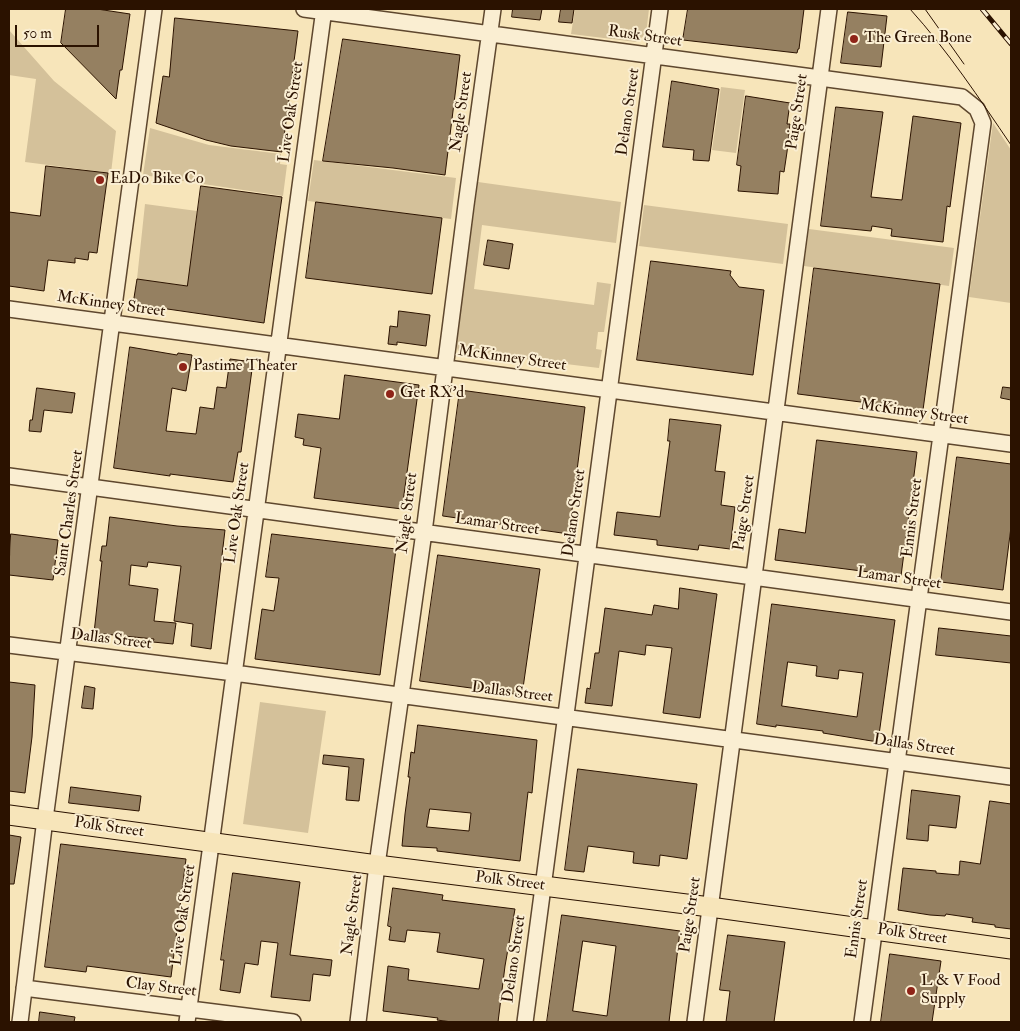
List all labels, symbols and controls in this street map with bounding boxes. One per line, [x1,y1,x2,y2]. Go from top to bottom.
scale bar [18,15,101,47]
street label: Rusk Street [607,22,683,52]
text: 50 m [23,24,52,43]
place label: The Green Bone [864,29,972,49]
marker: The Green Bone [848,33,860,45]
street label: Live Oak Street [275,60,309,164]
street label: Delano Street [613,67,645,157]
street label: Nagle Street [447,71,477,153]
street label: Paige Street [783,73,813,151]
place label: EaDo Bike Co [110,170,204,190]
marker: EaDo Bike Co [94,174,106,186]
street label: McKinney Street [56,288,166,322]
street label: McKinney Street [457,342,567,376]
place label: Pastime Theater [193,357,297,377]
marker: Pastime Theater [177,361,189,373]
place label: Get RX'd [400,384,464,404]
marker: Get RX'd [384,388,396,400]
street label: McKinney Street [859,396,969,430]
street label: Saint Charles Street [52,449,88,577]
street label: Live Oak Street [221,461,255,565]
street label: Delano Street [559,468,591,558]
street label: Nagle Street [394,472,422,554]
street label: Paige Street [730,474,760,552]
street label: Ennis Street [899,477,927,559]
street label: Lamar Street [454,510,540,540]
street label: Lamar Street [856,564,942,594]
street label: Dallas Street [69,625,153,655]
street label: Dallas Street [470,678,554,708]
street label: Dallas Street [872,731,956,761]
street label: Polk Street [73,814,145,842]
street label: Live Oak Street [167,863,201,967]
street label: Polk Street [474,868,546,896]
street label: Nagle Street [339,874,367,956]
street label: Paige Street [676,876,706,954]
street label: Ennis Street [843,878,873,960]
street label: Delano Street [499,914,531,1004]
street label: Polk Street [876,921,948,949]
place label: L & V Food Supply [921,972,1000,1010]
street label: Clay Street [124,974,198,1002]
marker: L & V Food Supply [905,985,917,997]

